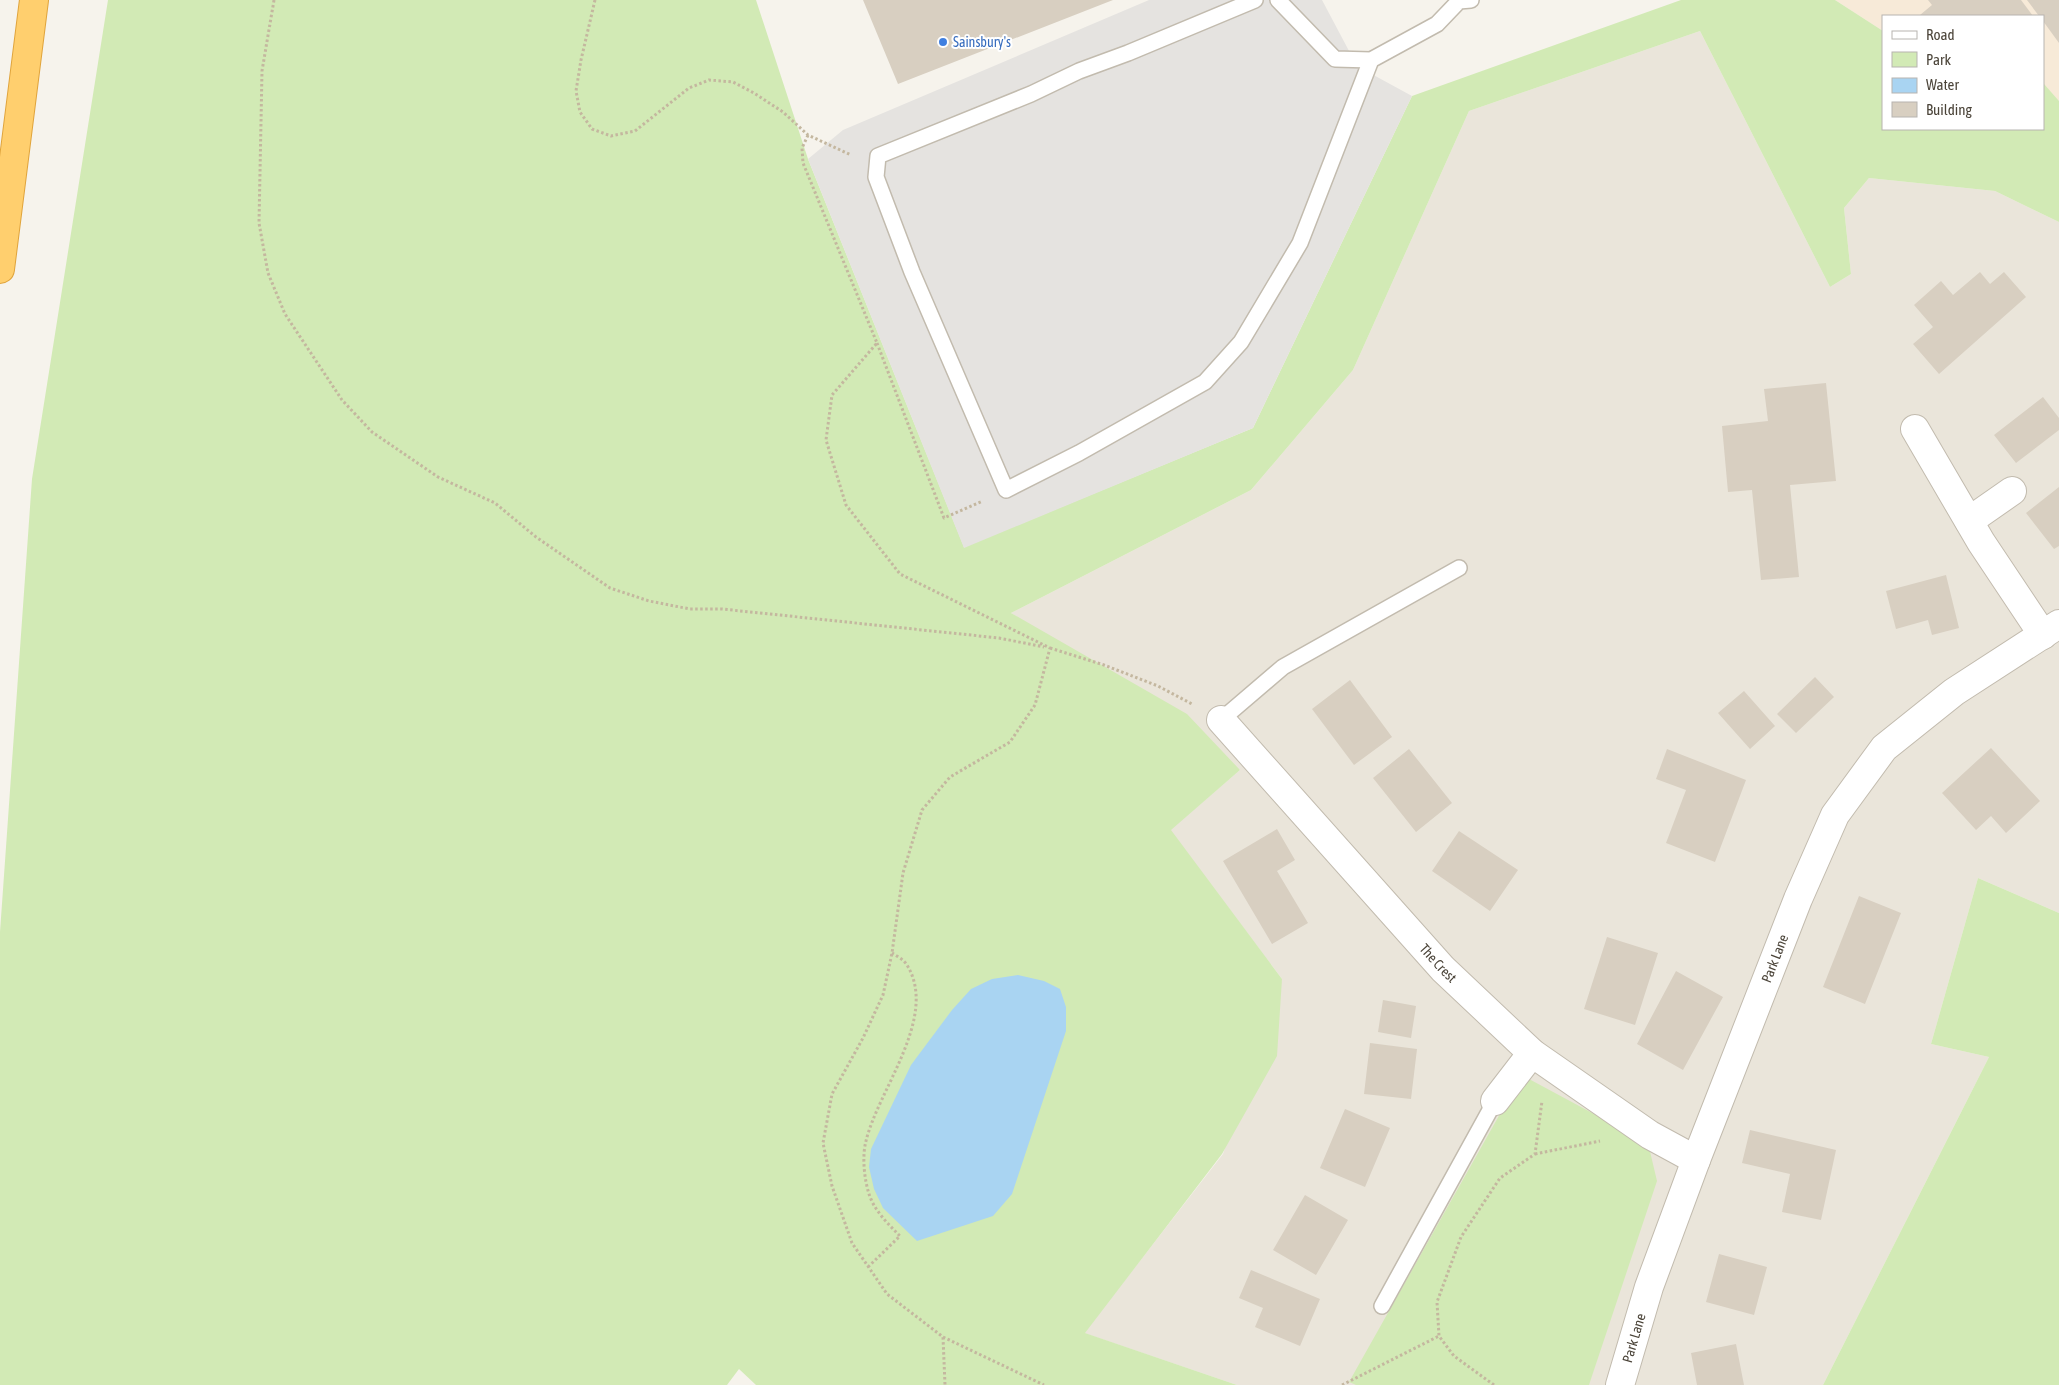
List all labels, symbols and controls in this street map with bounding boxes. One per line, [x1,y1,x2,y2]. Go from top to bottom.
legend [1882,15,2044,130]
text: Road [1926,26,1955,43]
place label: Sainsbury's [953,34,1011,50]
marker: Sainsbury's [937,36,949,48]
text: Park [1926,51,1951,68]
text: Water [1926,76,1959,93]
text: Building [1926,101,1972,118]
street label: Park Lane [1758,932,1791,985]
street label: The Crest [1416,941,1460,986]
street label: Park Lane [1619,1312,1649,1364]

